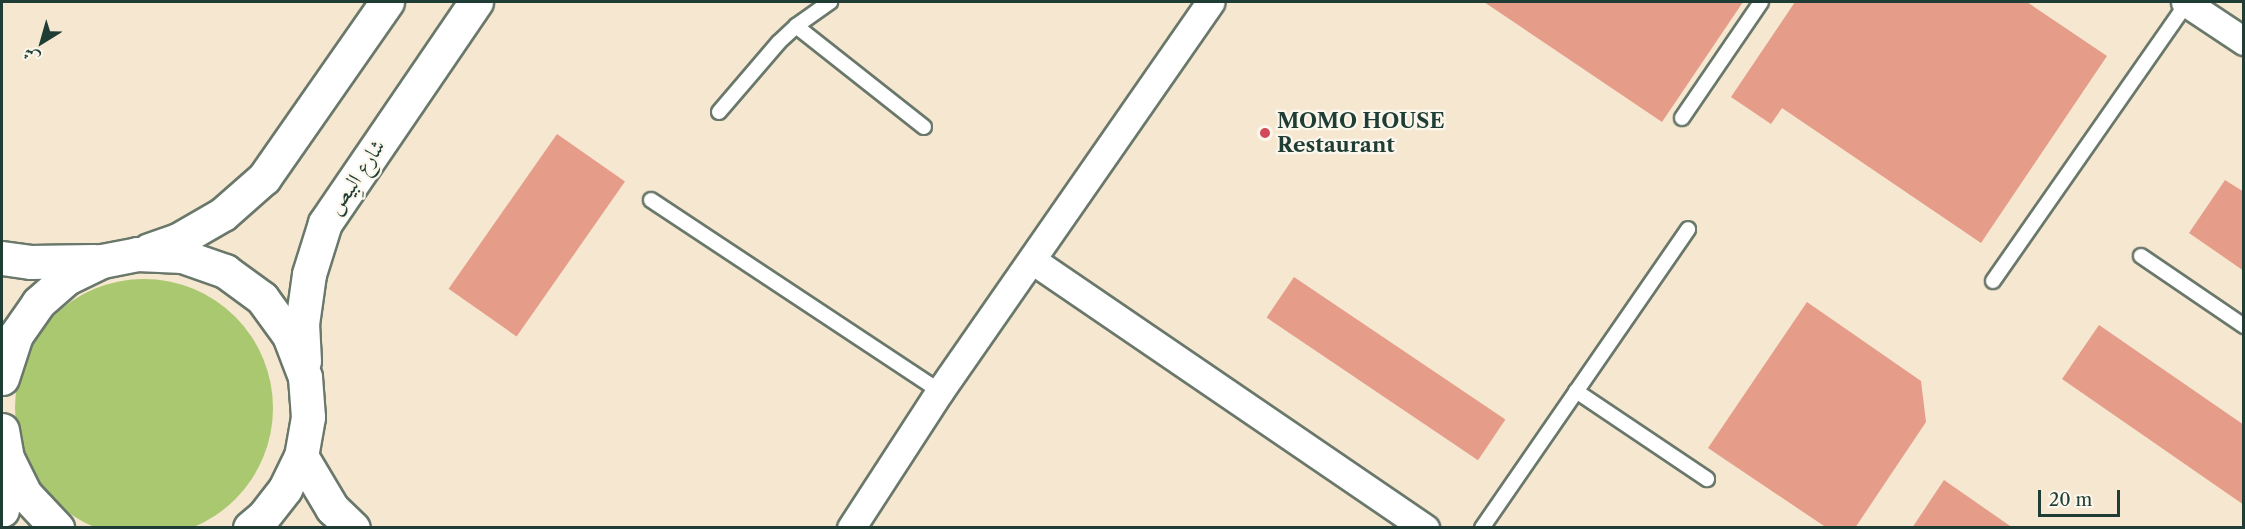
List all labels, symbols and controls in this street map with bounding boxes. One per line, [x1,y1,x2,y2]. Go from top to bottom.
north arrow [12,12,72,72]
text: ش [19,44,44,69]
place label: MOMO HOUSE Restaurant [1277,108,1445,158]
marker: MOMO HOUSE Restaurant [1258,126,1272,140]
street label: شارع البِيص [322,135,390,219]
scale bar [2041,478,2124,516]
text: 20 m [2049,489,2092,511]

